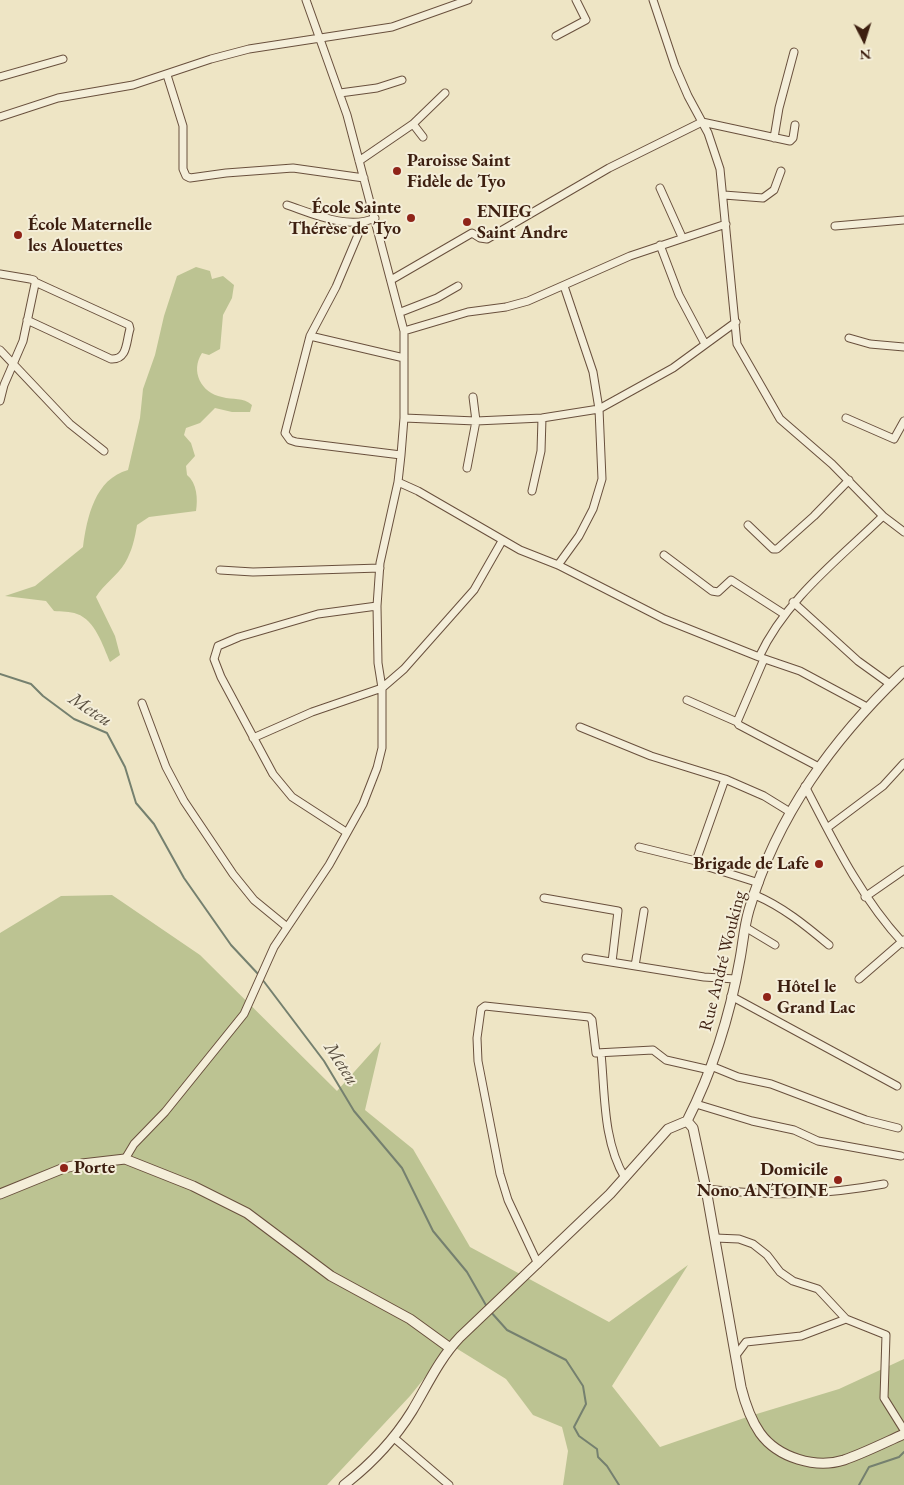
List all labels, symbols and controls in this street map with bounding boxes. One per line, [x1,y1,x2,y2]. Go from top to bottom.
north arrow [839,15,889,65]
text: N [859,45,872,64]
place label: Paroisse Saint Fidèle de Tyo [407,150,510,192]
marker: Paroisse Saint Fidèle de Tyo [391,165,403,177]
place label: École Sainte Thérèse de Tyo [288,197,401,240]
place label: ENIEG Saint Andre [477,201,568,243]
marker: École Sainte Thérèse de Tyo [405,212,417,224]
place label: École Maternelle les Alouettes [28,214,152,256]
marker: ENIEG Saint Andre [461,216,473,228]
marker: École Maternelle les Alouettes [12,229,24,241]
water label: Meteu [64,688,116,732]
place label: Brigade de Lafe [693,853,809,875]
marker: Brigade de Lafe [813,858,825,870]
street label: Rue André Wouking [695,889,751,1033]
place label: Hôtel le Grand Lac [777,976,855,1019]
marker: Hôtel le Grand Lac [761,991,773,1003]
water label: Meteu [319,1038,363,1090]
place label: Porte [74,1157,115,1179]
place label: Domicile Nono ANTOINE [697,1159,828,1202]
marker: Porte [58,1162,70,1174]
marker: Domicile Nono ANTOINE [832,1174,844,1186]

